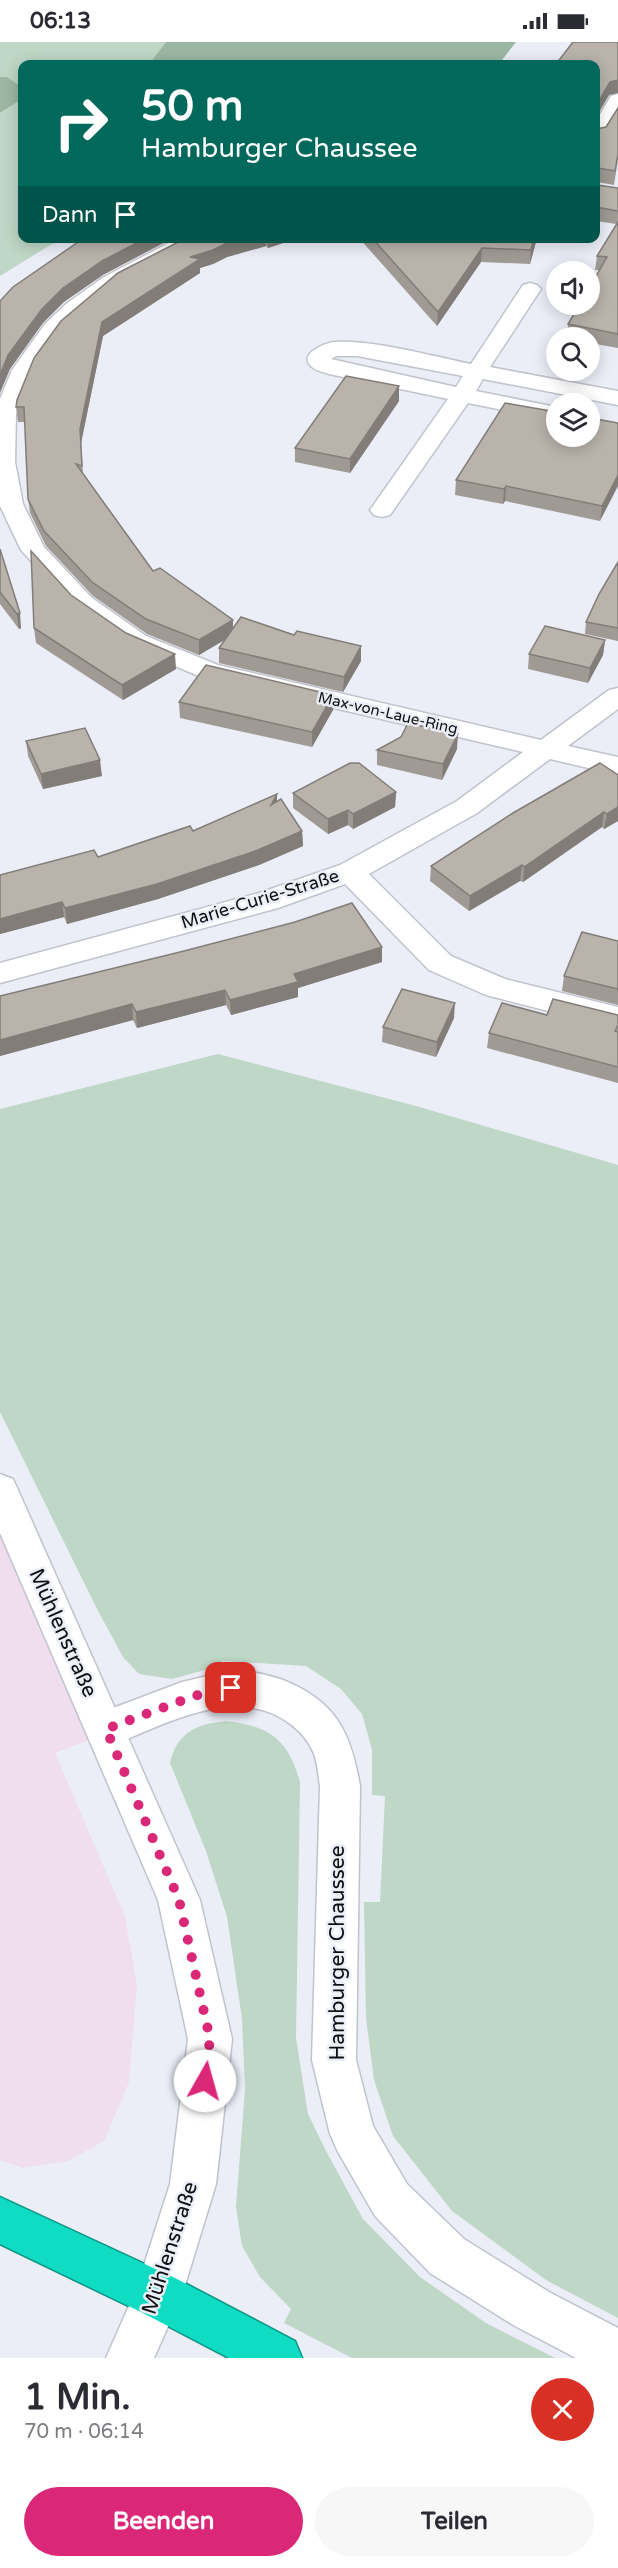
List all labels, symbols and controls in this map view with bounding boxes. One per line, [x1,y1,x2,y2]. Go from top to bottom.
text: 06:13 [30,8,91,34]
text: 50 m [141,81,243,132]
icon: right [42,84,120,162]
text: Hamburger Chaussee [141,132,418,165]
icon: arrive [109,198,142,231]
text: Dann [42,202,97,228]
map controls [546,261,600,447]
button: sound [546,261,600,315]
button: search [546,327,600,381]
button: layers [546,393,600,447]
street label: Max-von-Laue-Ring [316,688,460,738]
street label: Marie-Curie-Straße [178,865,342,933]
street label: Mühlenstraße [24,1565,103,1701]
pin [205,1662,256,1713]
icon: arrive [214,1671,247,1704]
street label: Hamburger Chaussee [325,1845,350,2061]
position arrow [173,2049,237,2113]
street label: Mühlenstraße [137,2178,203,2317]
text: 1 Min. [24,2376,131,2419]
button: close [531,2378,594,2441]
text: 70 m · 06:14 [24,2420,144,2444]
button: Beenden [24,2487,303,2556]
button: Teilen [315,2487,594,2556]

